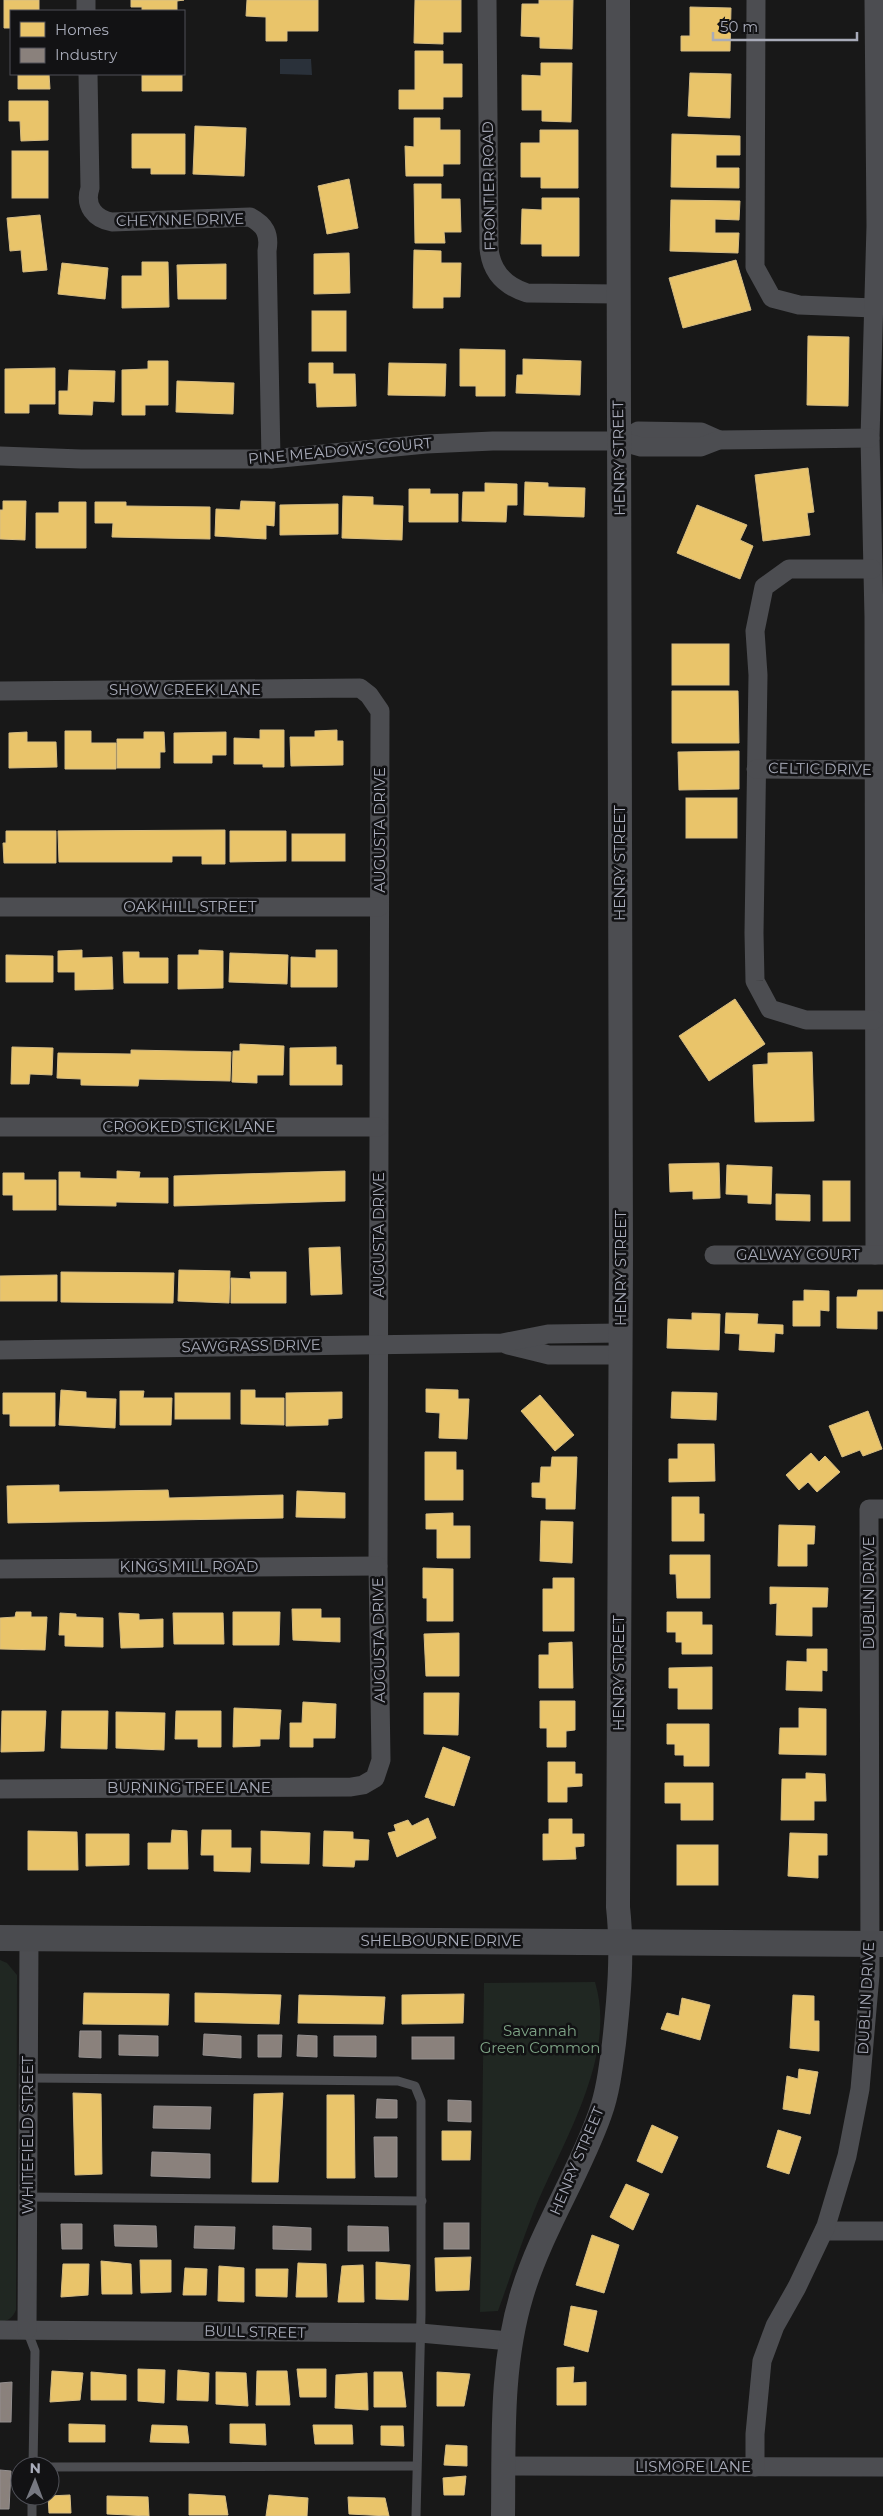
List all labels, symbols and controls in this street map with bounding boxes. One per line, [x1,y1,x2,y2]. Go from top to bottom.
legend [10,10,185,75]
scale bar [713,10,857,42]
text: 50 m [720,17,758,36]
text: Homes [55,20,109,39]
text: Industry [55,45,118,64]
street label: FRONTIER ROAD [478,121,499,251]
street label: CHEYNNE DRIVE [116,209,244,230]
street label: HENRY STREET [608,400,629,516]
street label: PINE MEADOWS COURT [247,433,433,468]
street label: SHOW CREEK LANE [109,680,261,699]
street label: CELTIC DRIVE [768,758,872,779]
street label: AUGUSTA DRIVE [370,767,389,893]
street label: HENRY STREET [610,805,629,921]
street label: OAK HILL STREET [123,897,257,916]
street label: CROOKED STICK LANE [103,1117,275,1136]
street label: AUGUSTA DRIVE [369,1172,388,1298]
street label: HENRY STREET [611,1210,630,1326]
street label: GALWAY COURT [736,1245,860,1264]
street label: SAWGRASS DRIVE [181,1335,321,1356]
street label: DUBLIN DRIVE [859,1537,878,1649]
street label: KINGS MILL ROAD [119,1557,259,1576]
street label: AUGUSTA DRIVE [368,1577,389,1703]
street label: HENRY STREET [609,1615,628,1731]
street label: BURNING TREE LANE [107,1778,271,1797]
street label: SHELBOURNE DRIVE [361,1931,521,1950]
street label: DUBLIN DRIVE [853,1941,878,2055]
park label: Savannah Green Common [480,2021,600,2057]
street label: WHITEFIELD STREET [18,2055,37,2214]
street label: HENRY STREET [545,2103,608,2218]
street label: BULL STREET [204,2321,307,2342]
north arrow [10,2456,60,2506]
street label: LISMORE LANE [635,2457,751,2476]
text: N [29,2459,41,2477]

